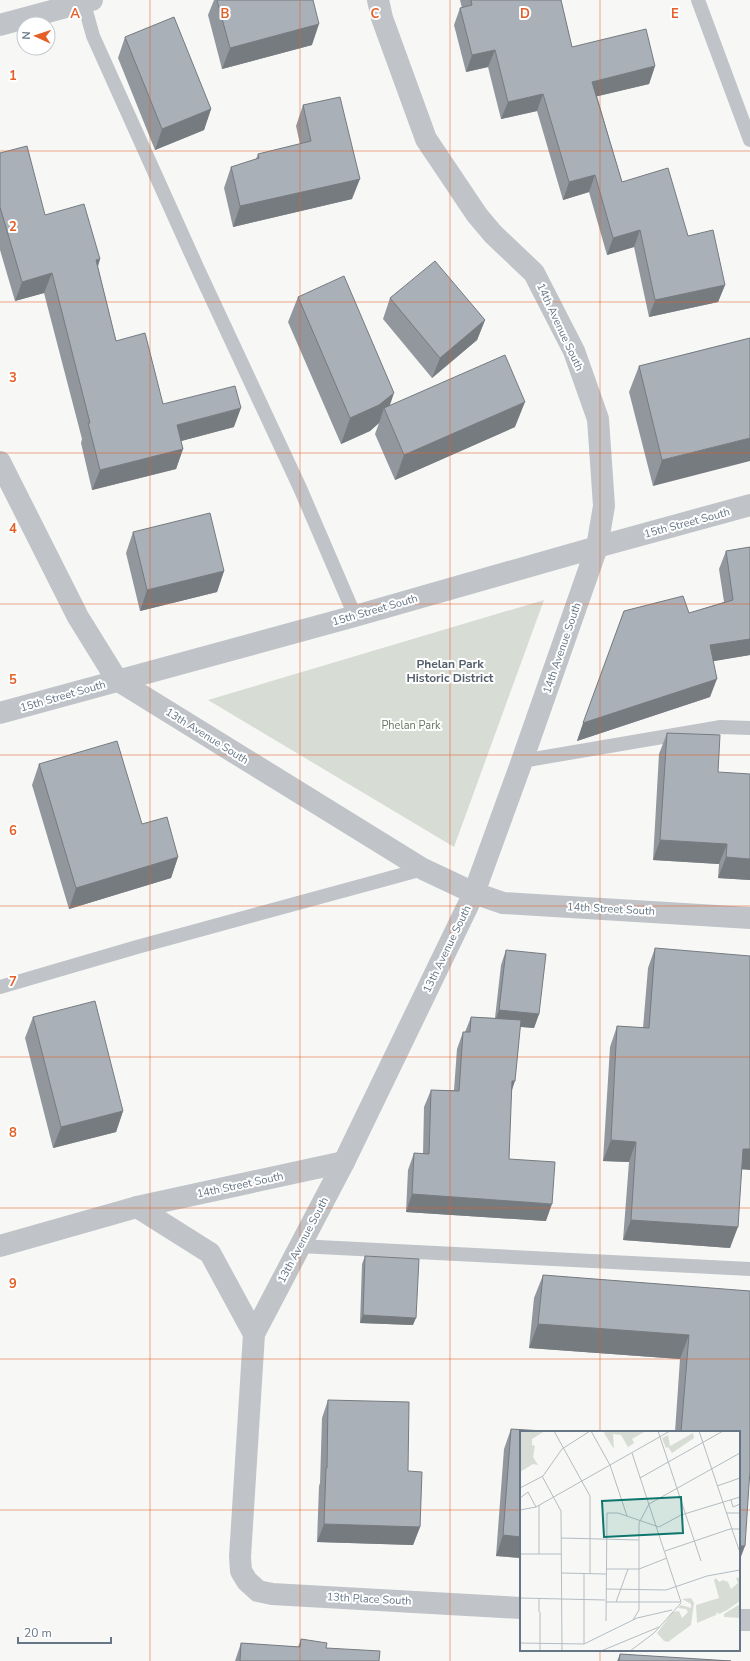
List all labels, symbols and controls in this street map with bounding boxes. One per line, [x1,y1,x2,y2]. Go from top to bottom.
text: A [70,5,80,23]
text: B [221,5,230,23]
text: C [371,5,380,23]
text: D [520,5,530,23]
text: E [671,5,679,23]
north arrow [16,16,56,56]
text: N [19,31,34,40]
text: 1 [9,67,17,85]
text: 2 [9,218,17,236]
street label: 14th Avenue South [533,281,587,373]
text: 3 [9,369,17,387]
street label: 15th Street South [642,504,732,542]
text: 4 [9,520,17,538]
street label: 15th Street South [331,591,419,629]
street label: 14th Avenue South [539,600,585,696]
district label: Phelan Park Historic District [407,656,494,686]
text: 5 [9,671,17,689]
street label: 15th Street South [19,677,107,715]
street label: 13th Avenue South [163,704,251,768]
park label: Phelan Park [381,718,441,733]
text: 6 [9,822,17,840]
street label: 14th Street South [567,899,655,919]
street label: 13th Avenue South [419,903,475,995]
text: 7 [9,973,17,991]
text: 8 [9,1124,17,1142]
street label: 14th Street South [195,1169,285,1201]
street label: 13th Avenue South [274,1194,332,1286]
text: 9 [9,1275,17,1293]
inset map [520,1431,740,1651]
street label: 13th Place South [326,1589,412,1609]
scale bar [18,1619,111,1645]
text: 20 m [24,1625,52,1641]

